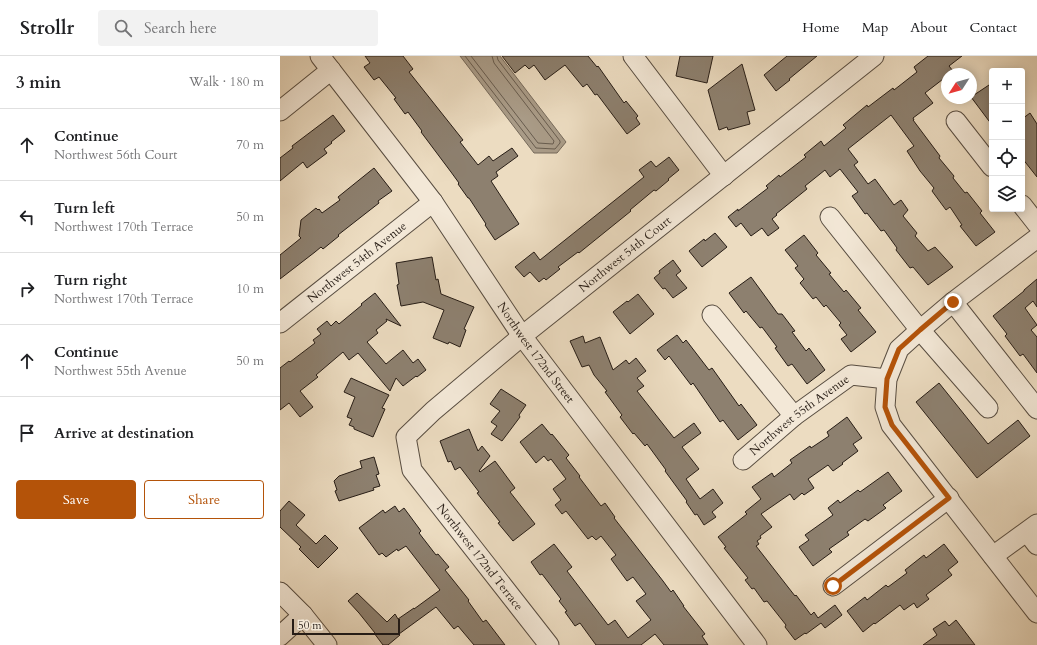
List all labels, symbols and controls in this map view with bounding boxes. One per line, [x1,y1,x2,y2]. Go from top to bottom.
search box [98,10,378,46]
text: Strollr [20,15,74,41]
icon: search [112,17,134,39]
text: Search here [144,18,217,38]
text: Home [802,18,840,37]
text: Map [862,18,888,37]
text: About [910,18,947,37]
text: Contact [969,18,1017,37]
north arrow [941,68,977,104]
map controls [989,68,1025,212]
button: + [989,68,1025,104]
text: 3 min [16,71,61,94]
text: Walk · 180 m [189,73,264,91]
button: − [989,104,1025,140]
text: Continue [54,126,119,146]
icon: ahead [16,134,38,156]
text: 70 m [236,136,264,154]
button: locate [989,140,1025,176]
text: Northwest 56th Court [54,146,177,164]
button: layers [989,176,1025,212]
text: Turn left [54,198,115,218]
icon: left [16,206,38,228]
text: 50 m [236,208,264,226]
street label: Northwest 54th Court [575,212,675,296]
text: Northwest 170th Terrace [54,218,193,236]
street label: Northwest 54th Avenue [304,218,410,306]
text: Turn right [54,270,127,290]
icon: right [16,278,38,300]
text: 10 m [236,280,264,298]
text: Northwest 170th Terrace [54,290,193,308]
route end [944,293,962,311]
street label: Northwest 172nd Street [494,299,578,406]
text: Continue [54,342,119,362]
icon: ahead [16,350,38,372]
text: 50 m [236,352,264,370]
text: Northwest 55th Avenue [54,362,187,380]
street label: Northwest 55th Avenue [746,371,852,459]
icon: arrive [16,422,38,444]
text: Arrive at destination [54,423,194,443]
button: Save [16,480,136,519]
button: Share [144,480,264,519]
street label: Northwest 172nd Terrace [433,500,527,614]
route start [824,577,842,595]
scale bar [292,617,400,636]
text: 50 m [298,618,322,633]

